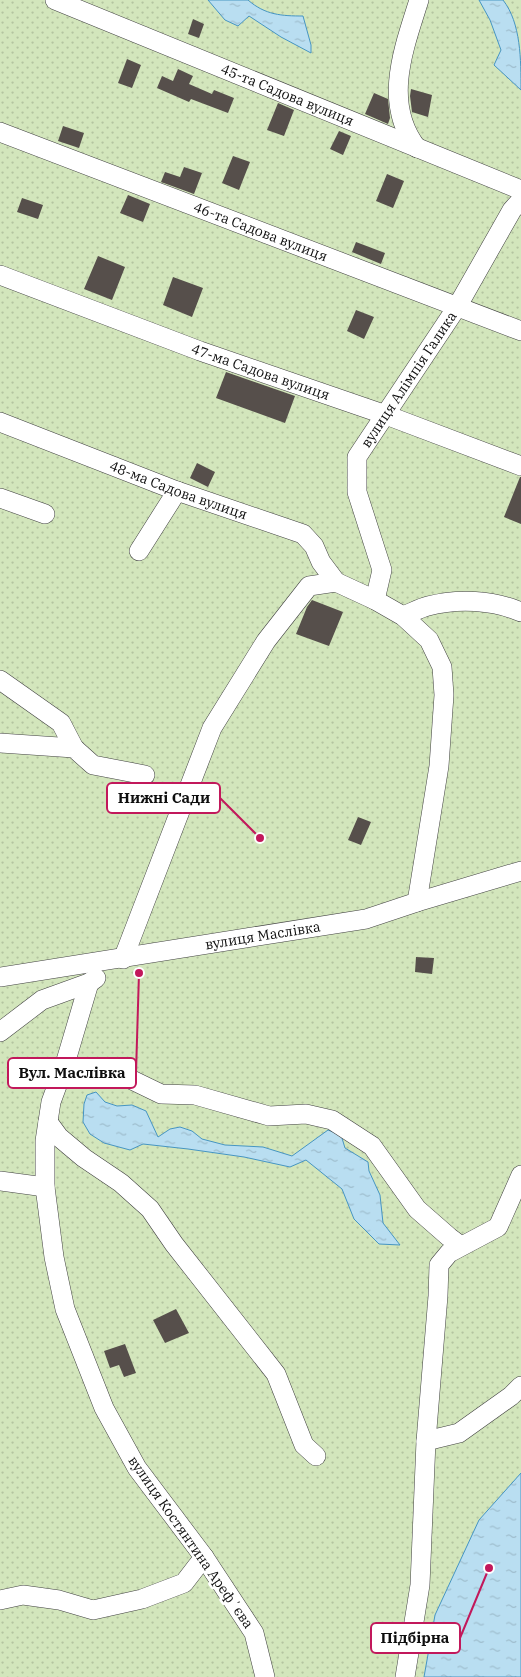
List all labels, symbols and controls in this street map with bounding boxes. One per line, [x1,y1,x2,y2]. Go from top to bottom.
street label: 45-та Садова вулиця [218,60,357,130]
street label: 46-та Садова вулиця [191,198,330,265]
street label: вулиця Алімпія Галика [357,308,461,451]
street label: 47-ма Садова вулиця [189,340,332,404]
street label: 48-ма Садова вулиця [107,457,250,523]
callout: Нижні Сади [107,783,220,813]
text: Нижні Сади [118,788,210,807]
street label: вулиця Маслівка [204,917,322,953]
callout: Вул. Маслівка [8,1058,136,1088]
text: Вул. Маслівка [18,1063,126,1082]
street label: вулиця Костянтина Арефʼєва [124,1452,258,1632]
callout: Підбірна [371,1623,460,1653]
text: Підбірна [381,1628,450,1647]

